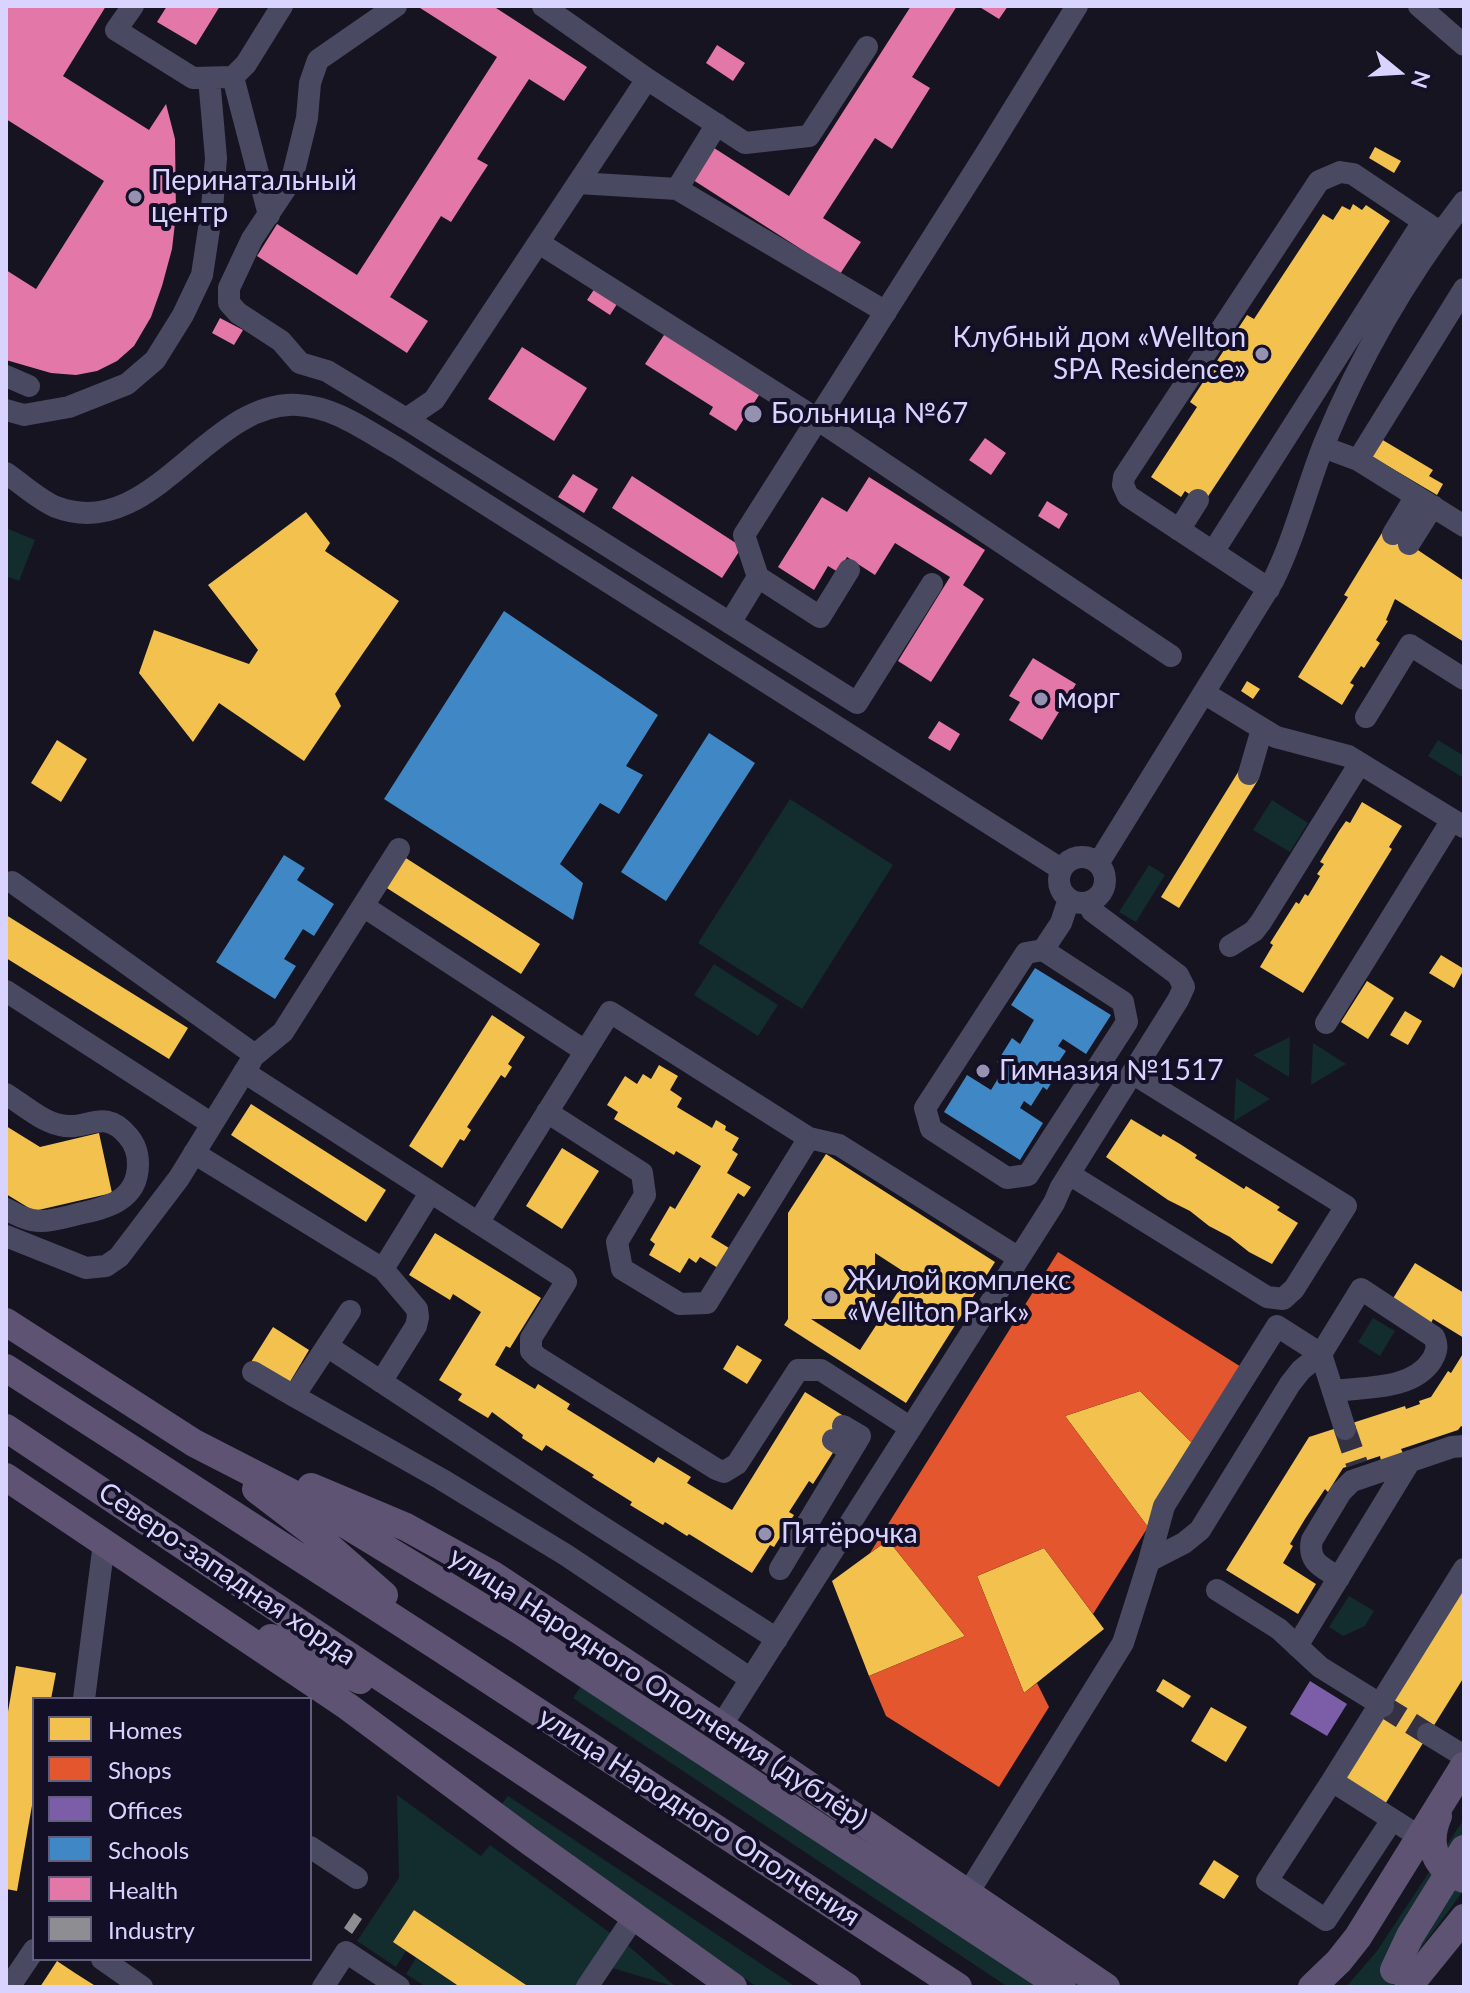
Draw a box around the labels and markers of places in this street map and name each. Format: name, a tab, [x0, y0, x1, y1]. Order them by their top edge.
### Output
place label: Перинатальный центр	[151, 164, 357, 230]
marker: Перинатальный центр	[126, 188, 144, 206]
place label: Клубный дом «Wellton SPA Residence»	[952, 321, 1246, 387]
marker: Клубный дом «Wellton SPA Residence»	[1253, 345, 1271, 363]
place label: Больница №67	[771, 397, 968, 431]
marker: Больница №67	[742, 403, 764, 425]
place label: морг	[1057, 682, 1120, 716]
marker: морг	[1032, 690, 1050, 708]
place label: Гимназия №1517	[999, 1054, 1223, 1088]
marker: Гимназия №1517	[974, 1062, 992, 1080]
place label: Жилой комплекс «Wellton Park»	[847, 1264, 1071, 1330]
marker: Жилой комплекс «Wellton Park»	[822, 1288, 840, 1306]
place label: Пятёрочка	[781, 1517, 918, 1551]
marker: Пятёрочка	[756, 1525, 774, 1543]

